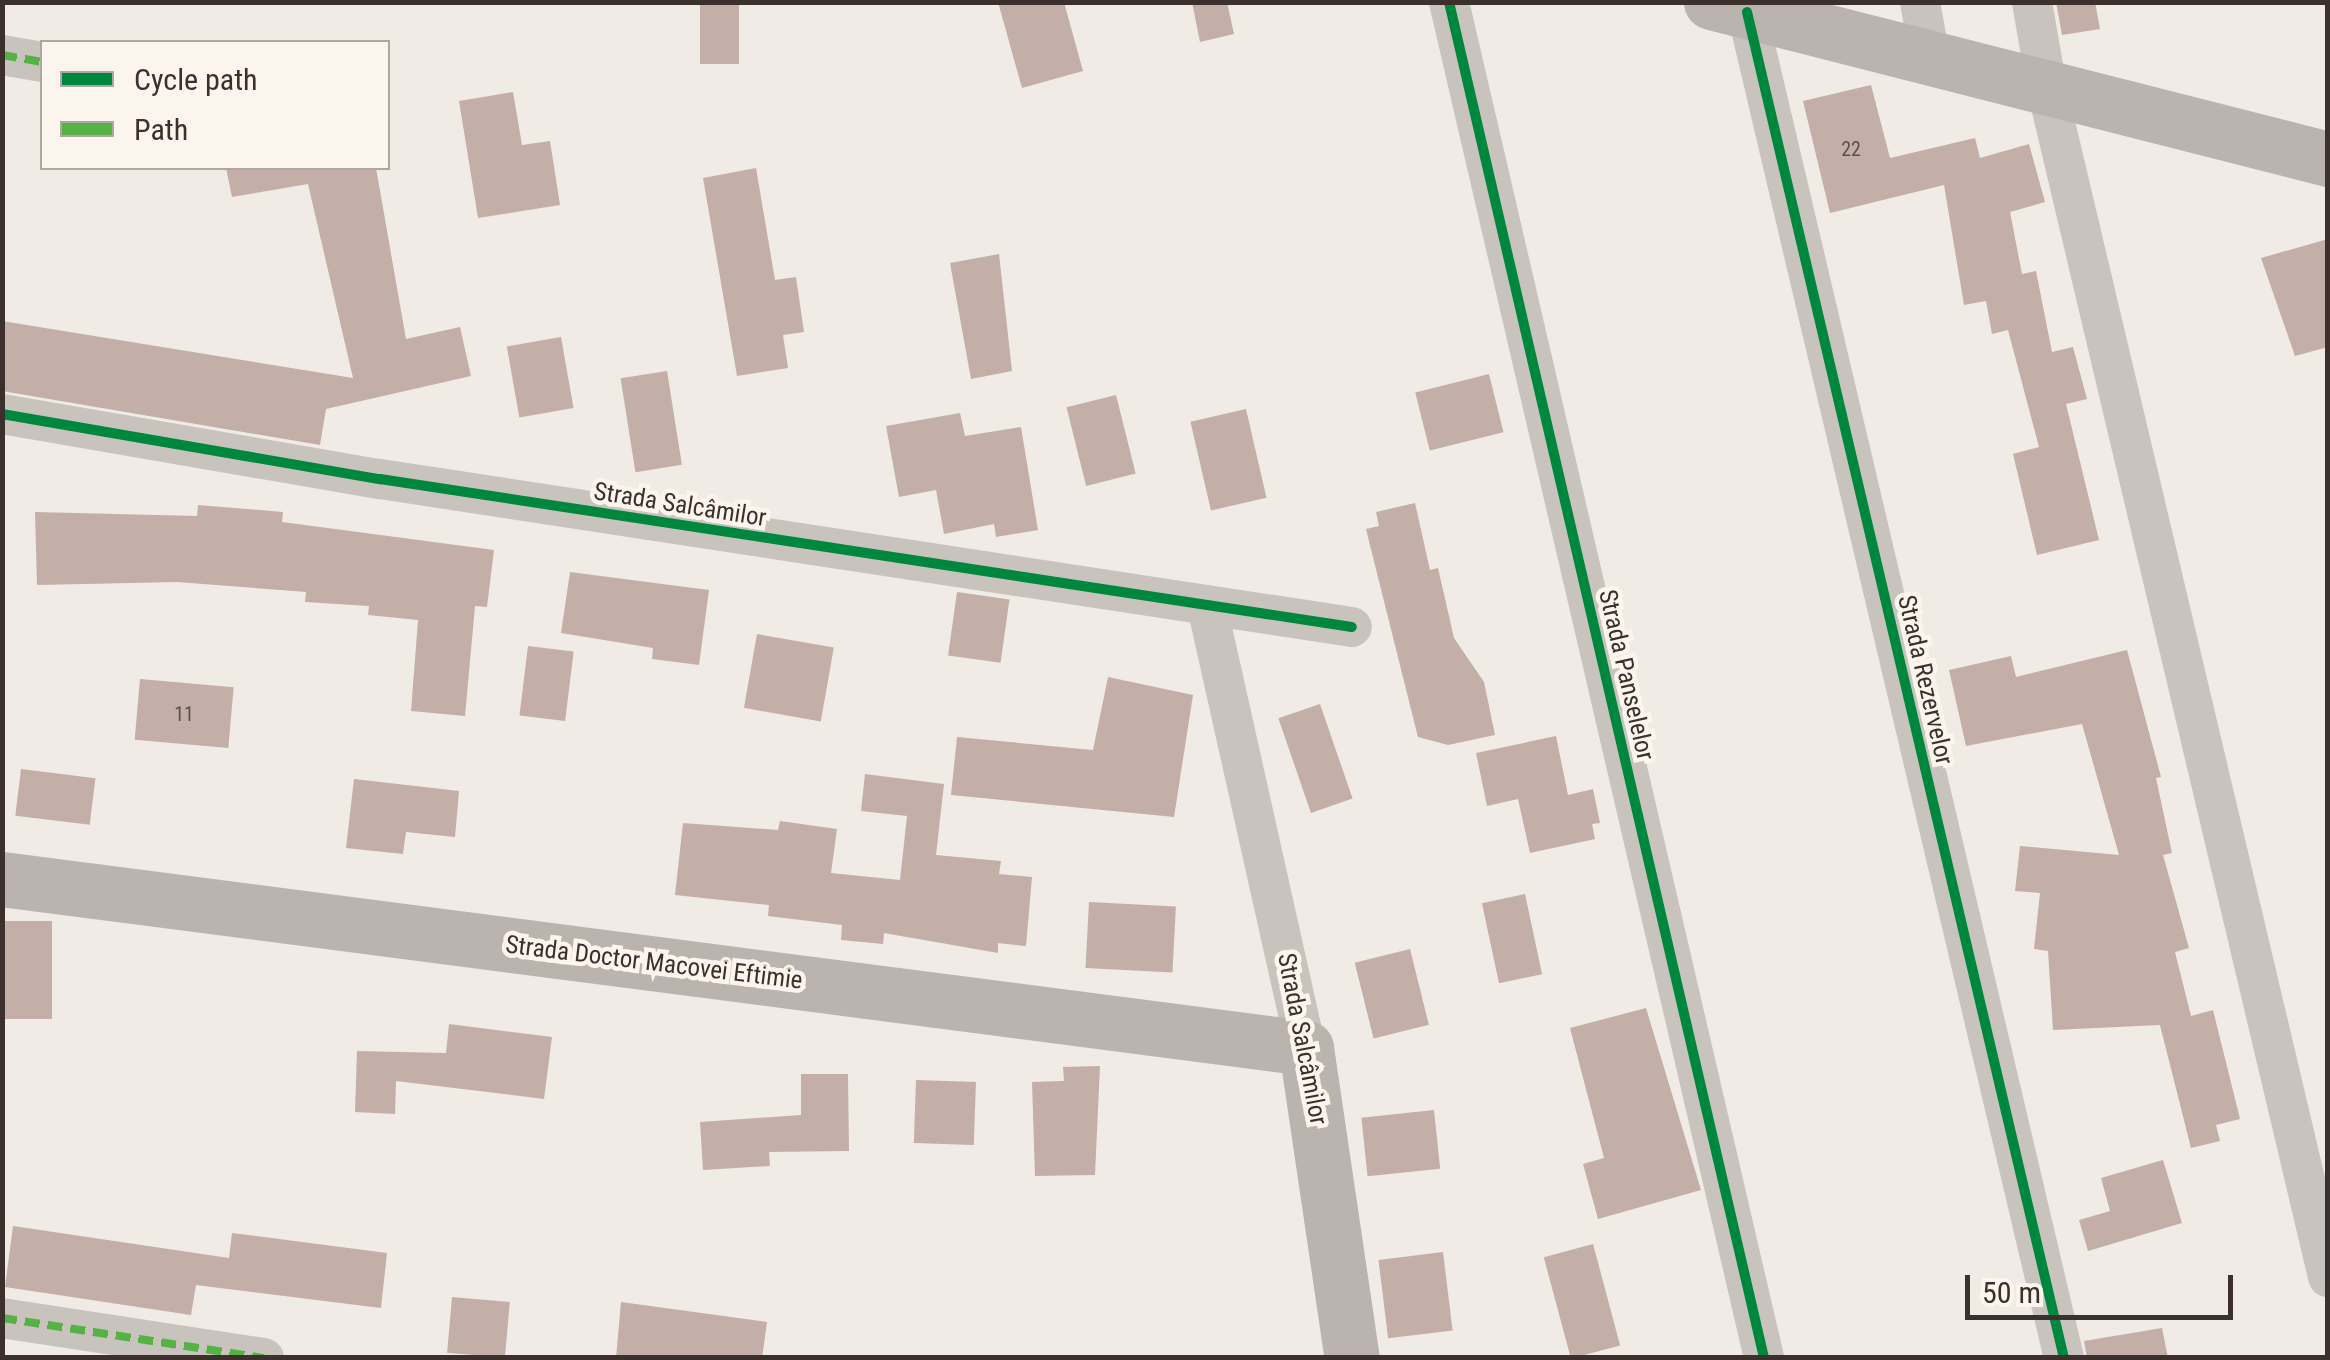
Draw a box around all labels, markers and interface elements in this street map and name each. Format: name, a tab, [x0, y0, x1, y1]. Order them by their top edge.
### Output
legend	[40, 40, 390, 170]
text: Cycle path	[134, 62, 258, 97]
text: Path	[134, 112, 188, 147]
house number: 22	[1841, 137, 1861, 161]
street label: Strada Salcâmilor	[592, 477, 768, 533]
street label: Strada Panselelor	[1592, 587, 1660, 763]
street label: Strada Rezervelor	[1891, 592, 1959, 768]
house number: 11	[174, 702, 194, 726]
street label: Strada Doctor Macovei Eftimie	[504, 930, 804, 996]
street label: Strada Salcâmilor	[1271, 951, 1333, 1127]
scale bar	[1970, 1255, 2238, 1317]
text: 50 m	[1982, 1275, 2041, 1310]

